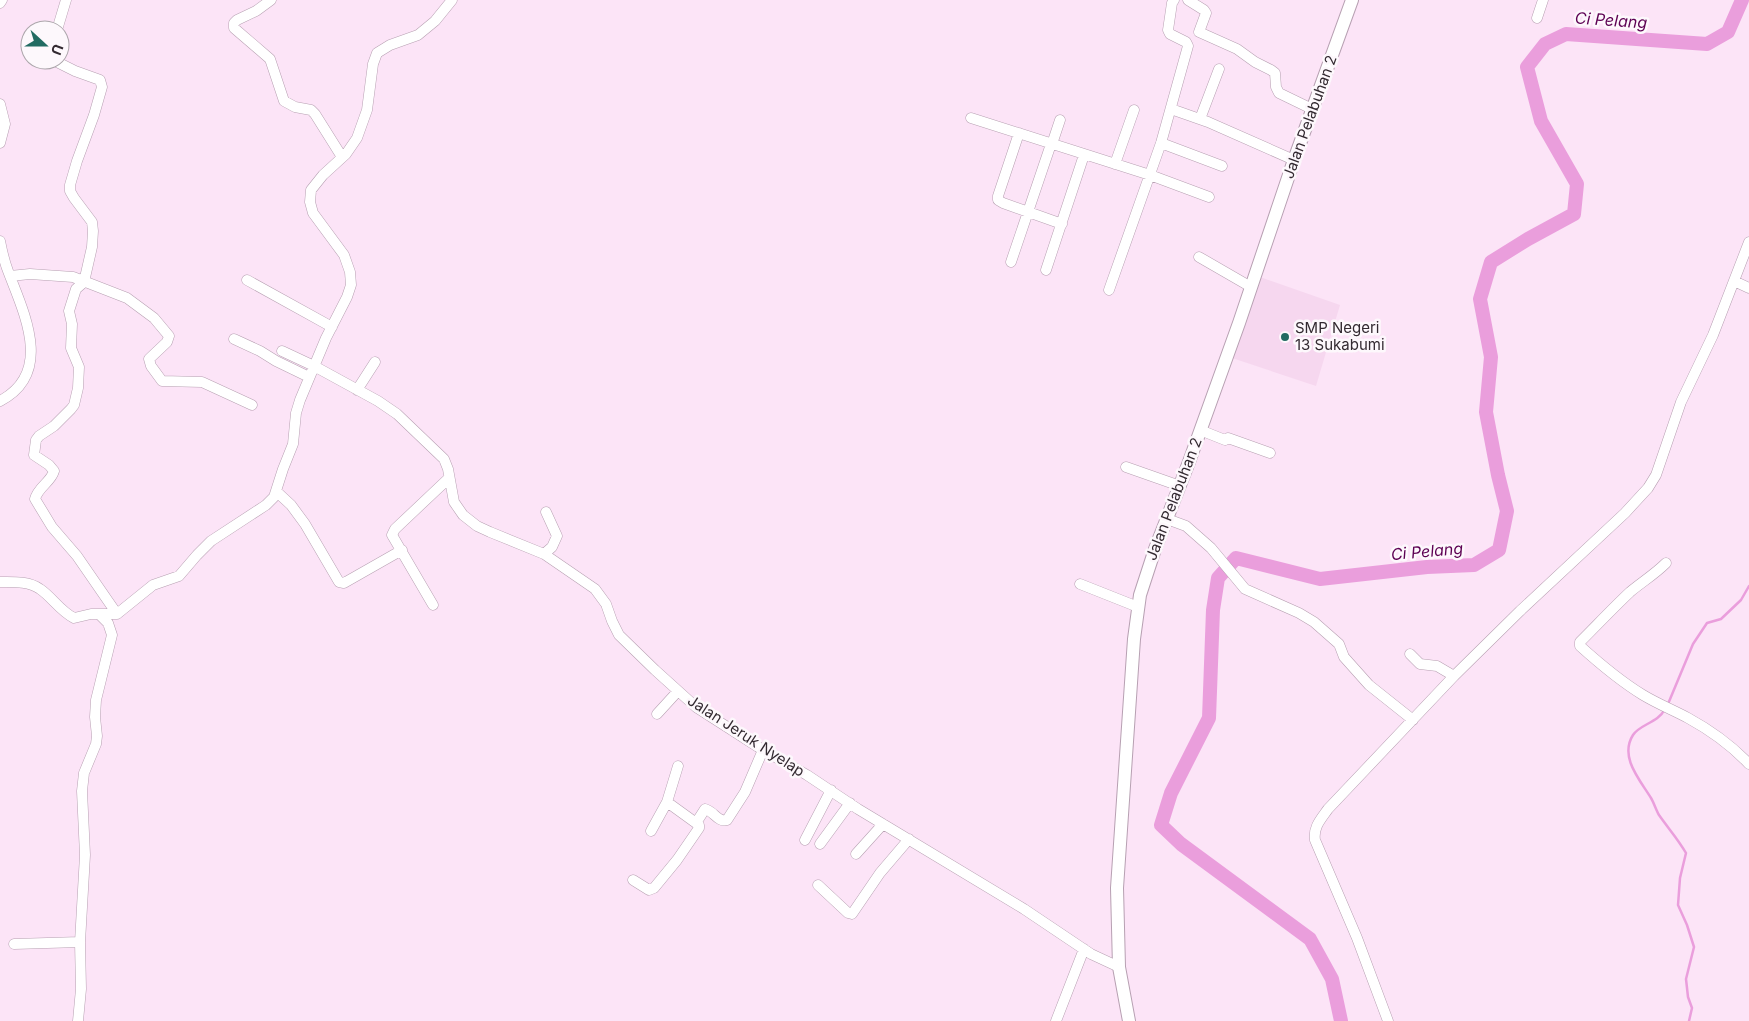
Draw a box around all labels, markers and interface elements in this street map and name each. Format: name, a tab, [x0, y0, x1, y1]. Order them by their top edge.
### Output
water label: Ci Pelang	[1574, 8, 1648, 33]
north arrow	[20, 20, 70, 70]
text: U	[48, 42, 67, 58]
street label: Jalan Pelabuhan 2	[1278, 52, 1341, 181]
place label: SMP Negeri 13 Sukabumi	[1295, 318, 1385, 354]
marker: SMP Negeri 13 Sukabumi	[1279, 331, 1291, 343]
street label: Jalan Pelabuhan 2	[1141, 435, 1206, 563]
water label: Ci Pelang	[1390, 538, 1464, 564]
street label: Jalan Jeruk Nyelap	[684, 691, 808, 781]

